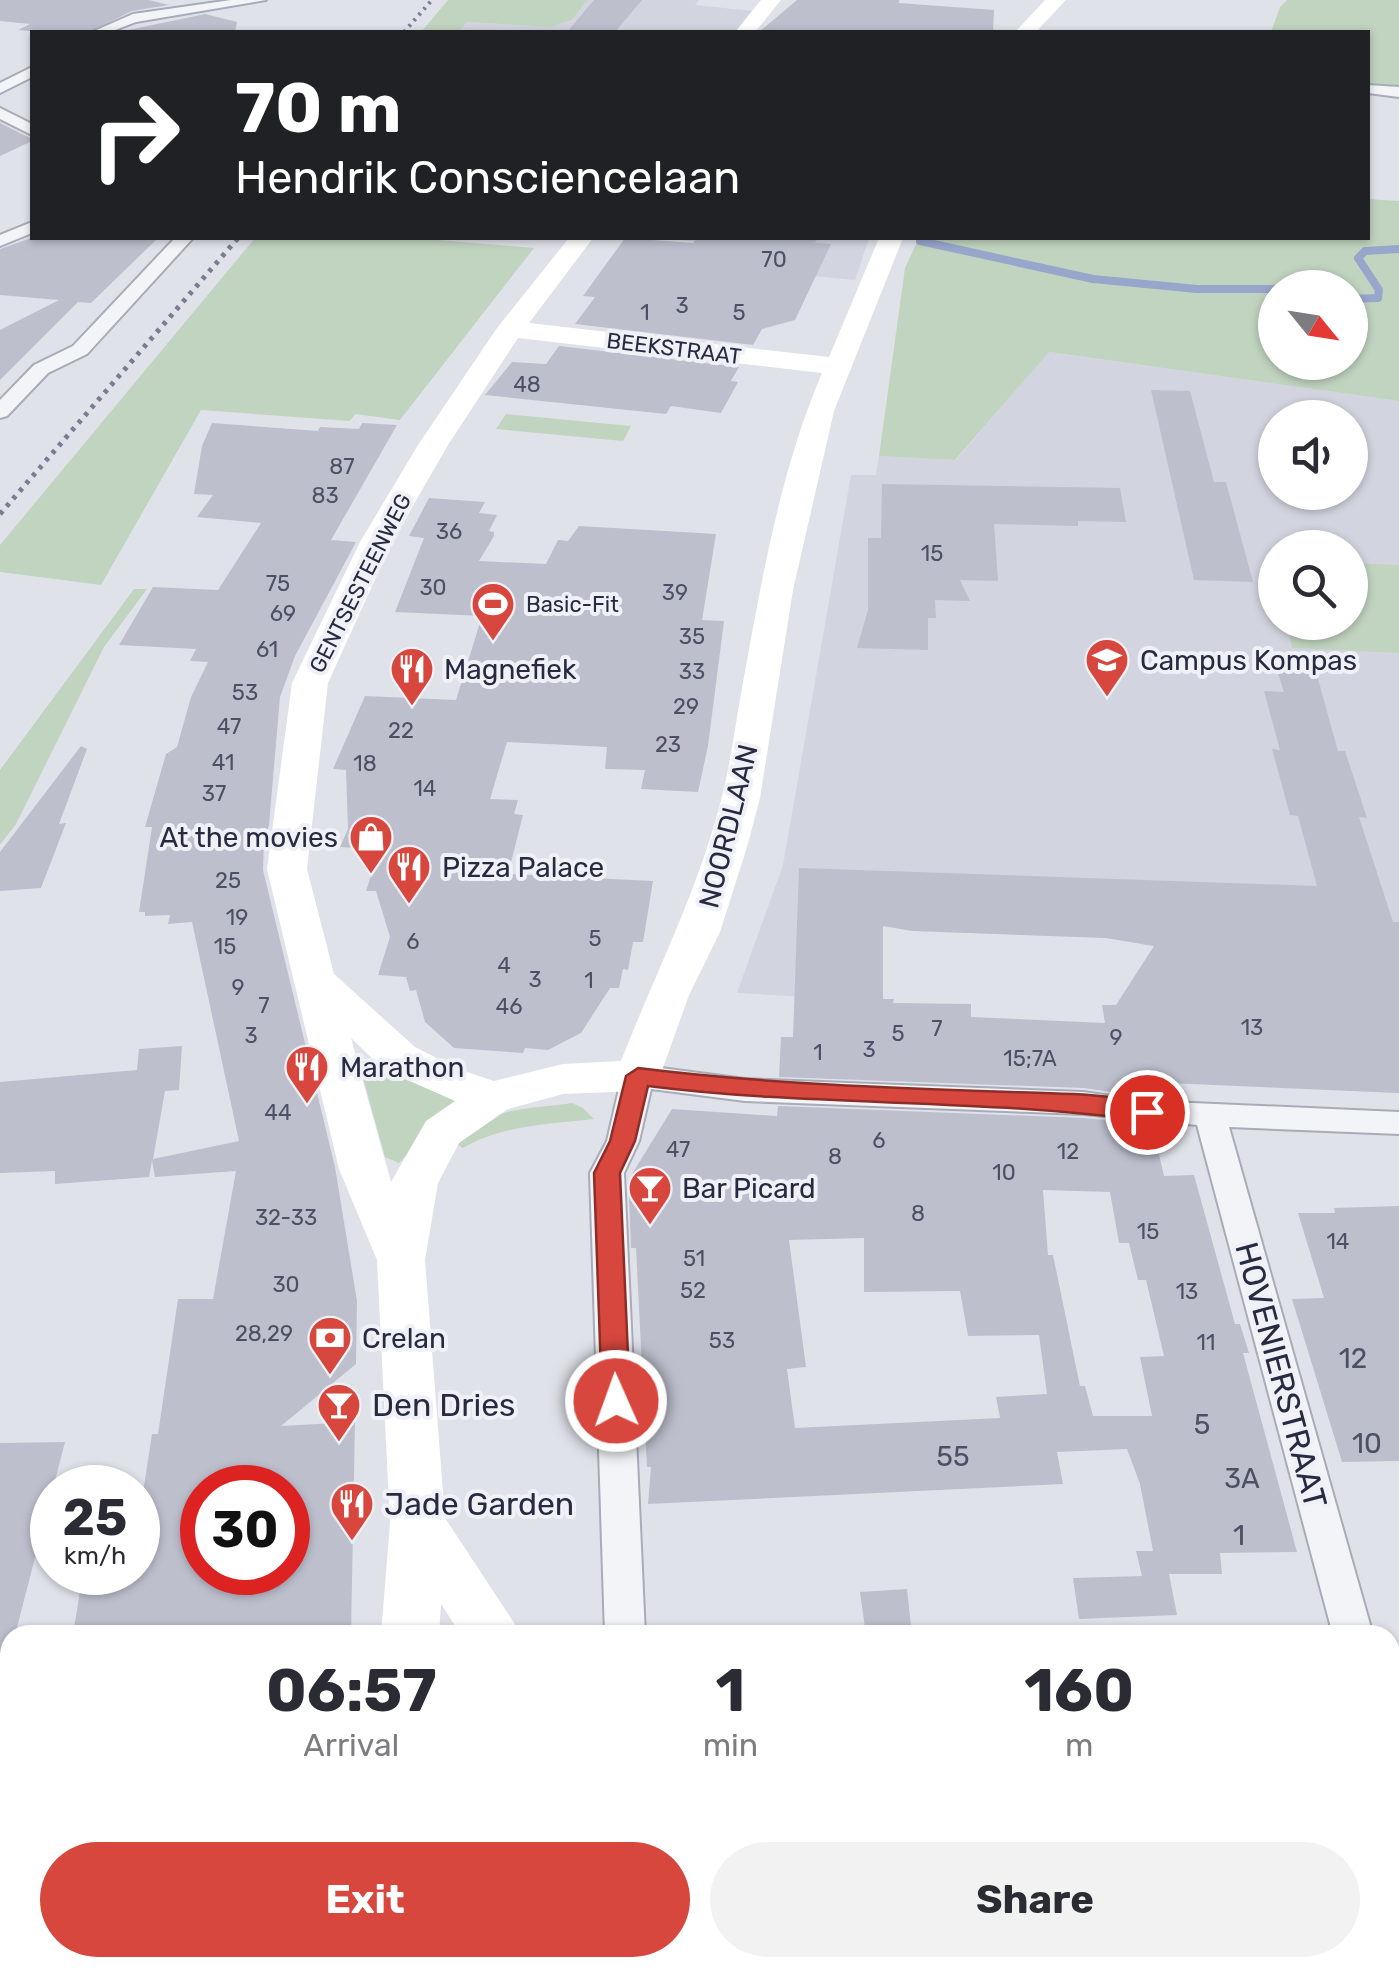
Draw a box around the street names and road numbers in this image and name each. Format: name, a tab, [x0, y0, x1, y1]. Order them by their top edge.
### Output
street label: BEEKSTRAAT	[605, 327, 743, 370]
street label: GENTSESTEENWEG	[304, 489, 417, 677]
street label: NOORDLAAN	[692, 741, 765, 911]
street label: HOVENIERSTRAAT	[1227, 1238, 1335, 1512]

